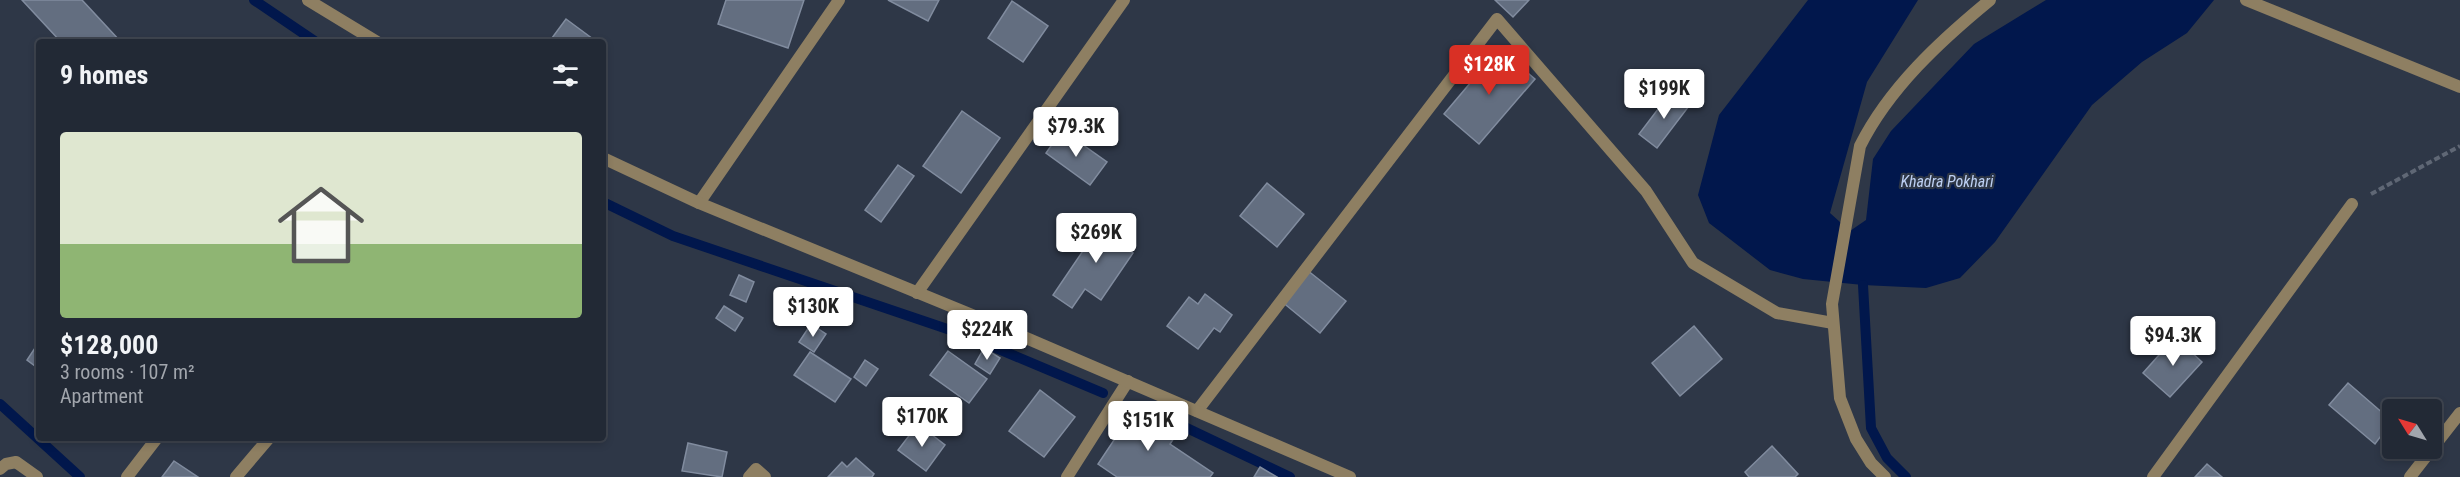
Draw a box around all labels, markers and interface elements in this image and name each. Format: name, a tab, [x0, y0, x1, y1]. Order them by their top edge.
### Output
pin: $128K	[1447, 45, 1531, 96]
text: $128K	[1463, 52, 1515, 76]
icon: filters	[549, 59, 582, 92]
text: 9 homes	[60, 60, 148, 90]
pin: $199K	[1622, 69, 1706, 120]
text: $199K	[1638, 76, 1690, 100]
pin: $79.3K	[1027, 107, 1125, 158]
text: $79.3K	[1047, 114, 1105, 138]
icon: home	[267, 171, 375, 279]
water label: Khadra Pokhari	[1900, 172, 1994, 191]
pin: $269K	[1054, 213, 1138, 264]
text: $269K	[1070, 220, 1122, 244]
pin: $130K	[771, 287, 855, 338]
text: $130K	[787, 294, 839, 318]
pin: $224K	[945, 310, 1029, 361]
pin: $94.3K	[2124, 316, 2222, 367]
text: $224K	[961, 317, 1013, 341]
text: $94.3K	[2144, 323, 2202, 347]
text: $128,000	[60, 330, 158, 360]
text: 3 rooms · 107 m²	[60, 360, 195, 384]
text: Apartment	[60, 384, 144, 408]
pin: $170K	[880, 397, 964, 448]
north arrow	[2382, 399, 2442, 459]
map controls	[2382, 399, 2442, 459]
pin: $151K	[1106, 401, 1190, 452]
text: $170K	[896, 404, 948, 428]
text: $151K	[1122, 408, 1174, 432]

